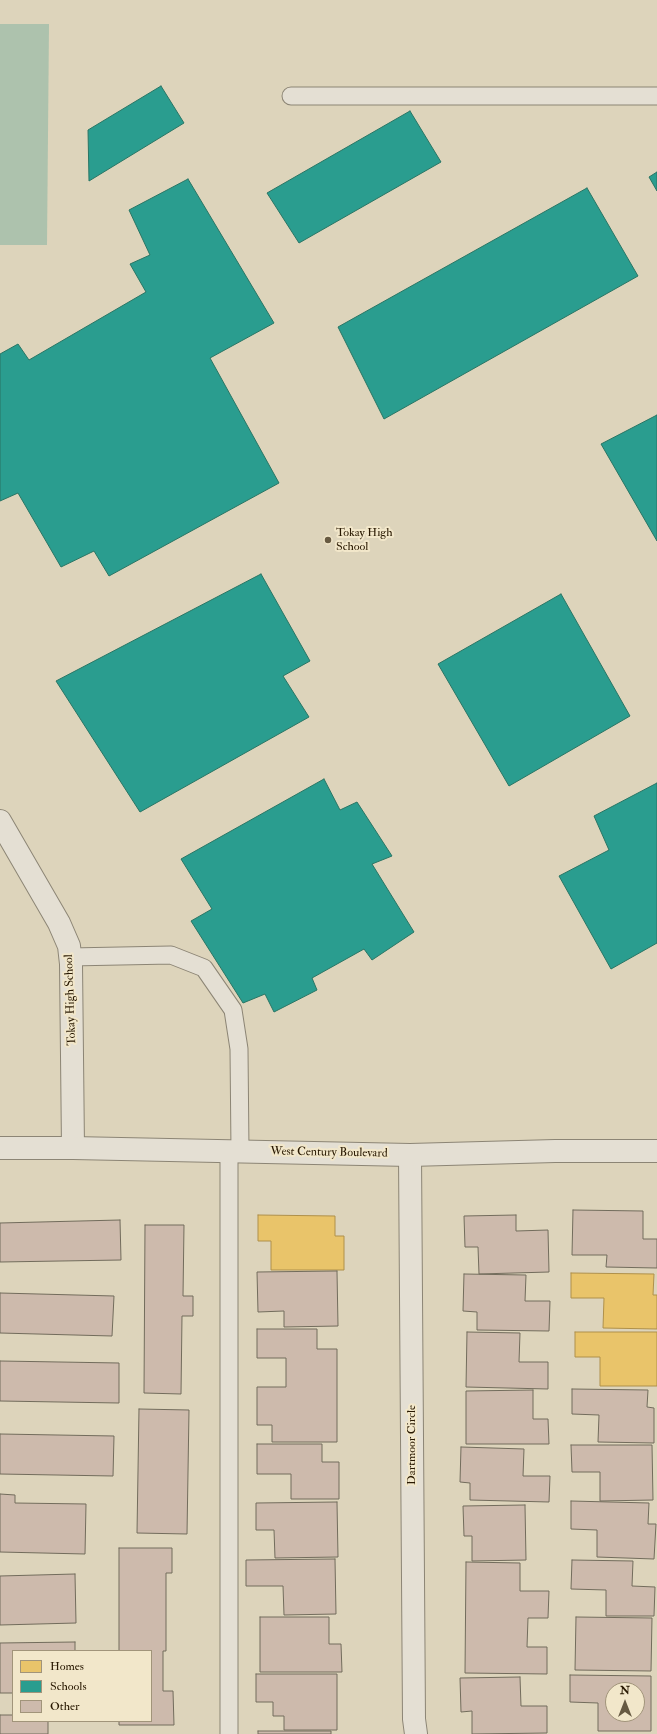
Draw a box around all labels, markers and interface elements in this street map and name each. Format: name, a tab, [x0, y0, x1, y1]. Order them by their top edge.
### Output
place label: Tokay High School	[336, 526, 393, 554]
marker: Tokay High School	[323, 535, 333, 545]
street label: Tokay High School	[62, 954, 80, 1046]
street label: West Century Boulevard	[270, 1145, 388, 1161]
street label: Dartmoor Circle	[405, 1405, 419, 1485]
legend	[12, 1650, 152, 1722]
text: Homes	[50, 1659, 84, 1674]
text: Schools	[50, 1679, 87, 1694]
north arrow	[605, 1682, 645, 1722]
text: N	[620, 1684, 630, 1697]
text: Other	[50, 1699, 79, 1714]

